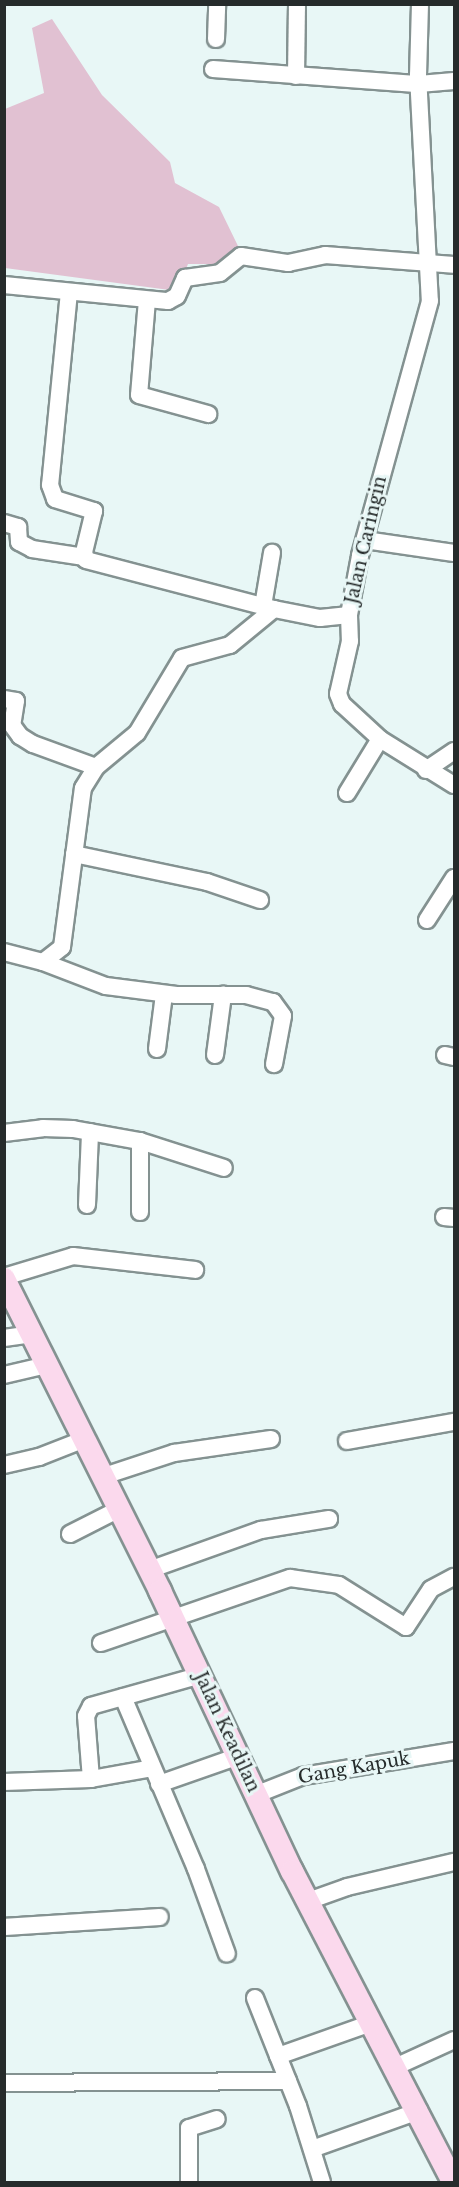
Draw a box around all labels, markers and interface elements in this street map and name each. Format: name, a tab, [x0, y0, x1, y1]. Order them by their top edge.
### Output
street label: Jalan Caringin	[341, 474, 391, 606]
street label: Jalan Keadilan	[190, 1668, 264, 1796]
street label: Gang Kapuk	[296, 1748, 412, 1788]

